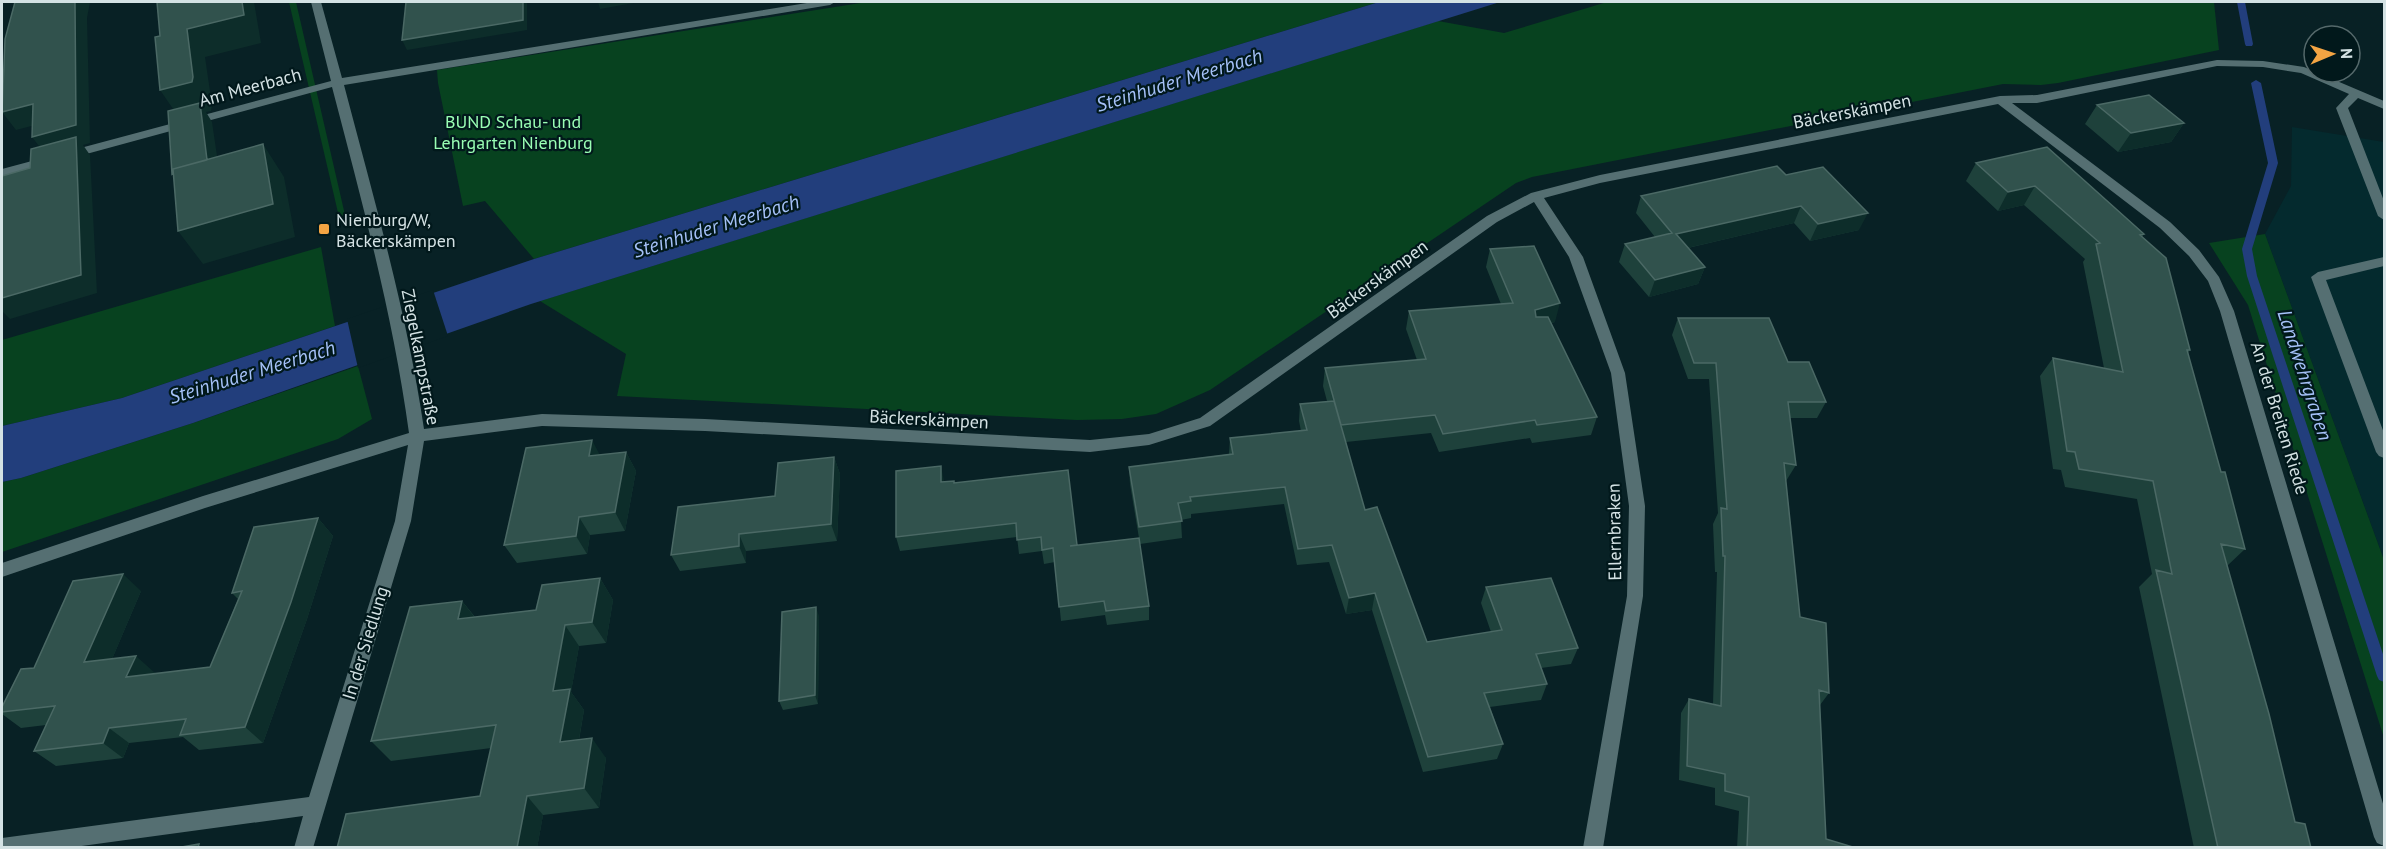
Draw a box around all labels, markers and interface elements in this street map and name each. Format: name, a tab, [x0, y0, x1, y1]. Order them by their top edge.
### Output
north arrow	[2302, 24, 2362, 84]
water label: Steinhuder Meerbach	[1093, 42, 1265, 118]
text: N	[2337, 48, 2357, 59]
street label: Am Meerbach	[196, 62, 304, 112]
street label: Bäckerskämpen	[1791, 88, 1913, 134]
park label: BUND Schau- und Lehrgarten Nienburg	[433, 110, 593, 154]
water label: Steinhuder Meerbach	[630, 188, 802, 264]
place label: Nienburg/W, Bäckerskämpen	[336, 208, 456, 252]
marker: Nienburg/W, Bäckerskämpen	[317, 222, 331, 236]
street label: Bäckerskämpen	[1322, 235, 1432, 323]
street label: Ziegelkampstraße	[397, 287, 445, 427]
water label: Landwehrgraben	[2272, 306, 2338, 444]
water label: Steinhuder Meerbach	[166, 334, 338, 410]
street label: An der Breiten Riede	[2246, 339, 2314, 497]
street label: Bäckerskämpen	[869, 404, 989, 434]
street label: Ellernbraken	[1602, 483, 1626, 581]
street label: In der Siedlung	[337, 584, 393, 702]

